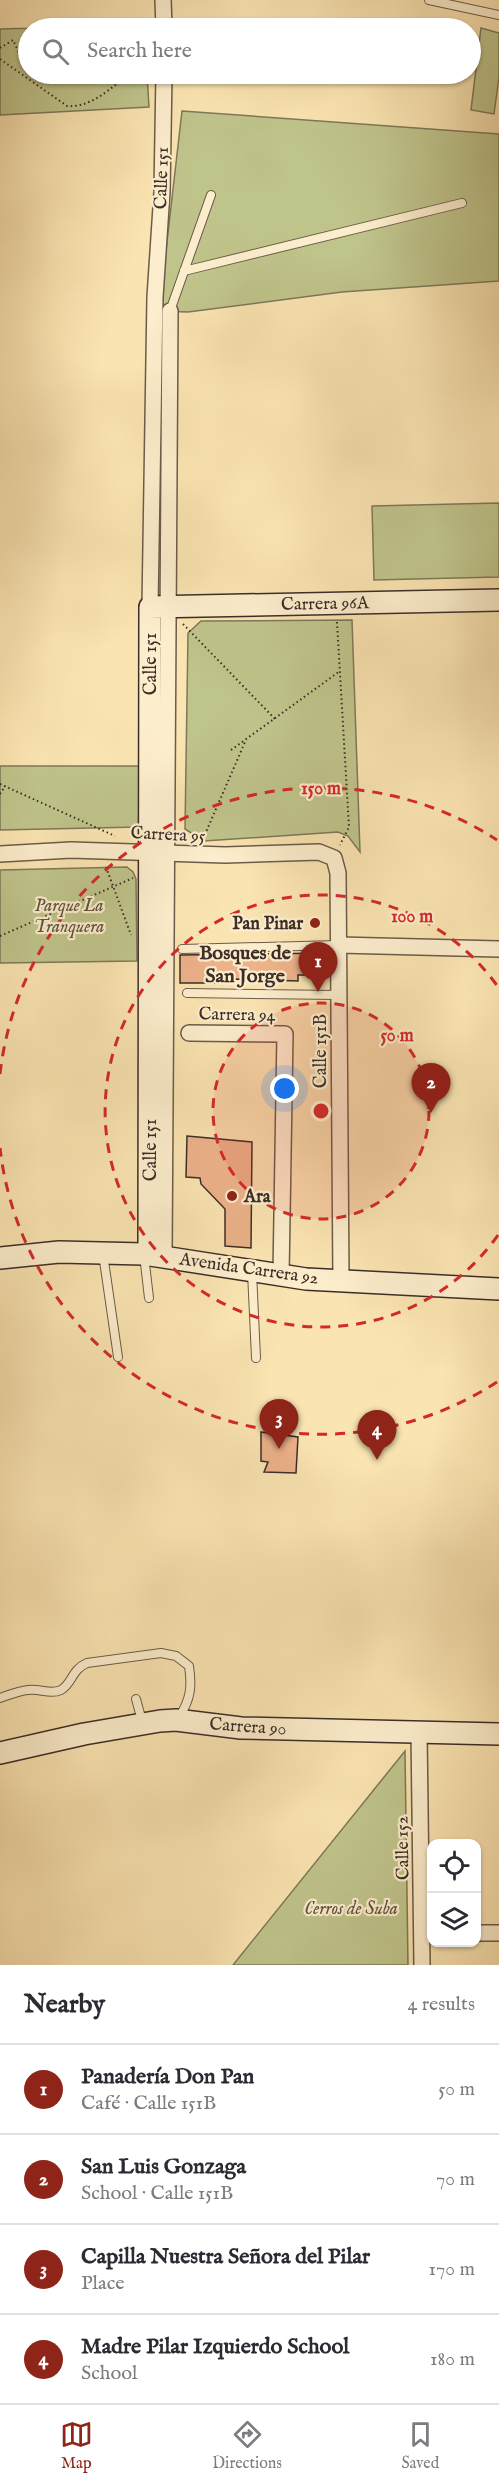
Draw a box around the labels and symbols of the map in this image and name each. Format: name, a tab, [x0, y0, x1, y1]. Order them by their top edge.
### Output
street label: Calle 151	[150, 146, 175, 210]
street label: Carrera 96A	[281, 592, 370, 617]
street label: Calle 151	[140, 633, 163, 695]
text: 150 m	[301, 778, 341, 801]
street label: Carrera 95	[130, 822, 206, 849]
park label: Parque La Tranquera	[34, 895, 104, 939]
text: 100 m	[391, 906, 433, 929]
place label: Pan Pinar	[232, 913, 303, 936]
marker: Pan Pinar	[308, 916, 322, 930]
district label: Bosques de San Jorge	[199, 941, 292, 989]
pin: 1	[298, 942, 338, 992]
street label: Carrera 94	[198, 1003, 276, 1028]
street label: Calle 151B	[310, 1014, 333, 1088]
text: 50 m	[380, 1025, 414, 1048]
pin: 2	[412, 1064, 450, 1113]
your location	[270, 1074, 299, 1103]
centre of rings	[311, 1101, 331, 1121]
street label: Calle 151	[140, 1119, 163, 1181]
place label: Ara	[243, 1186, 272, 1209]
marker: Ara	[225, 1189, 239, 1203]
street label: Avenida Carrera 92	[177, 1248, 320, 1291]
pin: 3	[260, 1400, 298, 1449]
pin: 4	[358, 1410, 397, 1460]
street label: Carrera 90	[209, 1713, 287, 1742]
street label: Calle 152	[391, 1816, 416, 1880]
park label: Cerros de Suba	[304, 1898, 398, 1921]

